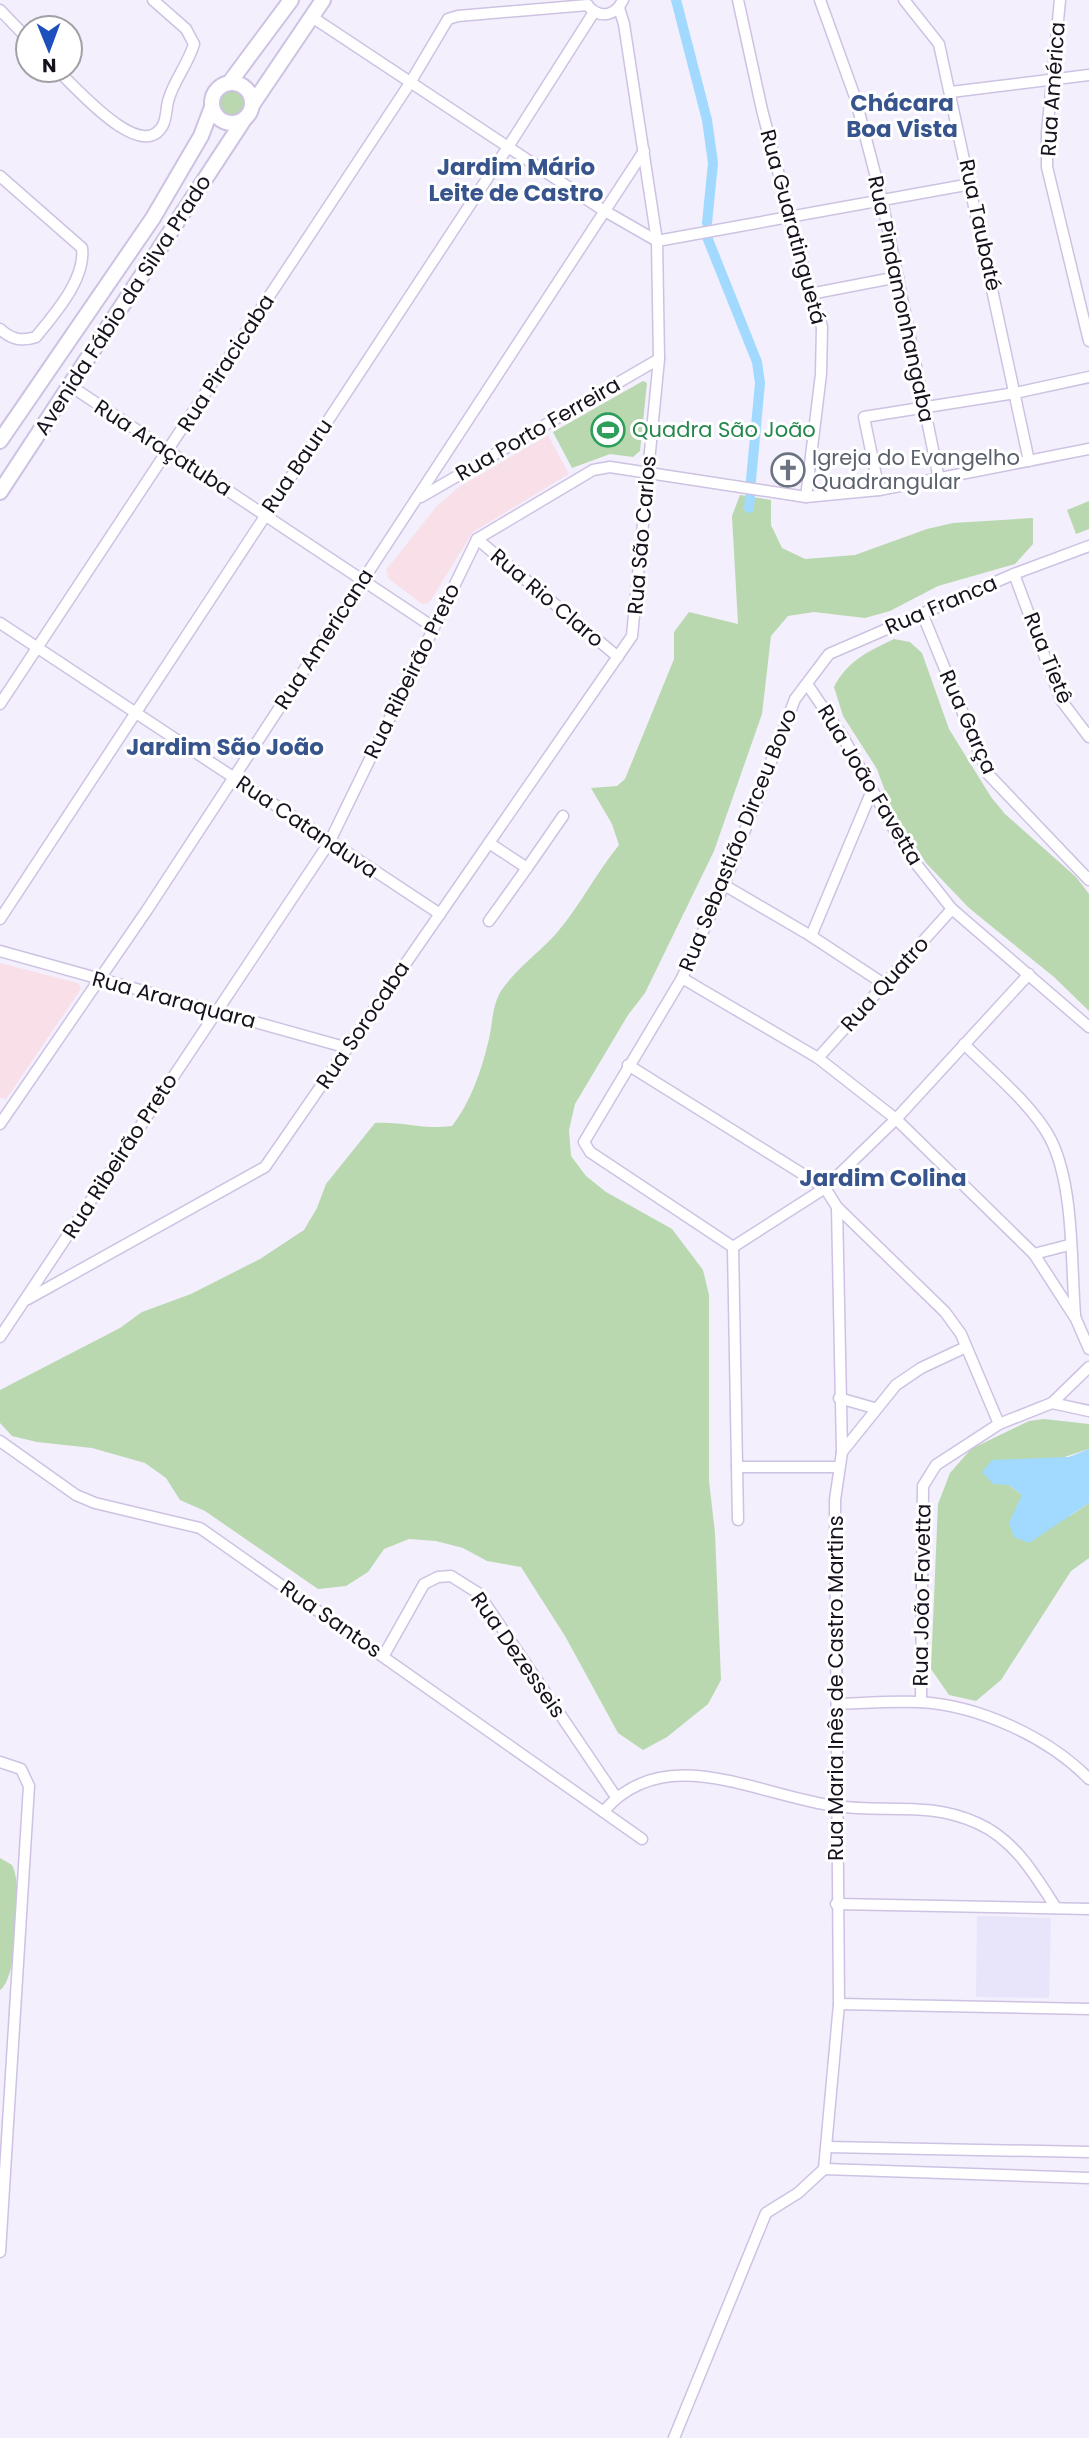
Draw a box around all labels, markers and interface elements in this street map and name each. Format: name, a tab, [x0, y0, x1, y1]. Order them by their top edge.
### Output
north arrow	[14, 14, 84, 84]
street label: Rua América	[1033, 21, 1072, 157]
text: N	[42, 52, 57, 79]
district label: Chácara Boa Vista	[846, 87, 958, 145]
street label: Rua Guaratinguetá	[753, 126, 833, 328]
district label: Jardim Mário Leite de Castro	[429, 151, 603, 209]
street label: Rua Taubaté	[952, 156, 1009, 293]
street label: Avenida Fábio da Silva Prado	[27, 169, 218, 440]
street label: Rua Pindamonhangaba	[861, 173, 942, 425]
street label: Rua Piracicaba	[170, 288, 281, 437]
street label: Rua Porto Ferreira	[450, 370, 625, 488]
street label: Rua Araçatuba	[89, 392, 238, 503]
sports icon: Quadra São João	[589, 411, 627, 449]
street label: Rua Bauru	[254, 413, 339, 519]
place label: Quadra São João	[632, 415, 816, 444]
place label: Igreja do Evangelho Quadrangular	[812, 443, 1020, 496]
church icon: Igreja do Evangelho Quadrangular	[769, 451, 807, 489]
street label: Rua São Carlos	[620, 454, 663, 616]
street label: Rua Rio Claro	[484, 542, 610, 654]
street label: Rua Americana	[267, 563, 380, 715]
street label: Rua Franca	[880, 568, 1001, 641]
street label: Rua Ribeirão Preto	[357, 578, 467, 763]
street label: Rua Tietê	[1017, 608, 1080, 708]
street label: Rua Garça	[933, 665, 1004, 779]
street label: Rua João Favetta	[811, 699, 930, 871]
street label: Rua Sebastião Dirceu Bovo	[671, 704, 804, 975]
district label: Jardim São João	[126, 731, 324, 763]
street label: Rua Catanduva	[231, 768, 384, 885]
street label: Rua Quatro	[834, 930, 935, 1038]
street label: Rua Sorocaba	[309, 955, 416, 1094]
street label: Rua Araraquara	[89, 964, 259, 1035]
street label: Rua Ribeirão Preto	[55, 1068, 184, 1244]
district label: Jardim Colina	[799, 1162, 967, 1194]
street label: Rua João Favetta	[905, 1503, 938, 1687]
street label: Rua Maria Inês de Castro Martins	[821, 1515, 850, 1861]
street label: Rua Santos	[275, 1573, 388, 1664]
street label: Rua Dezesseis	[464, 1586, 573, 1723]

